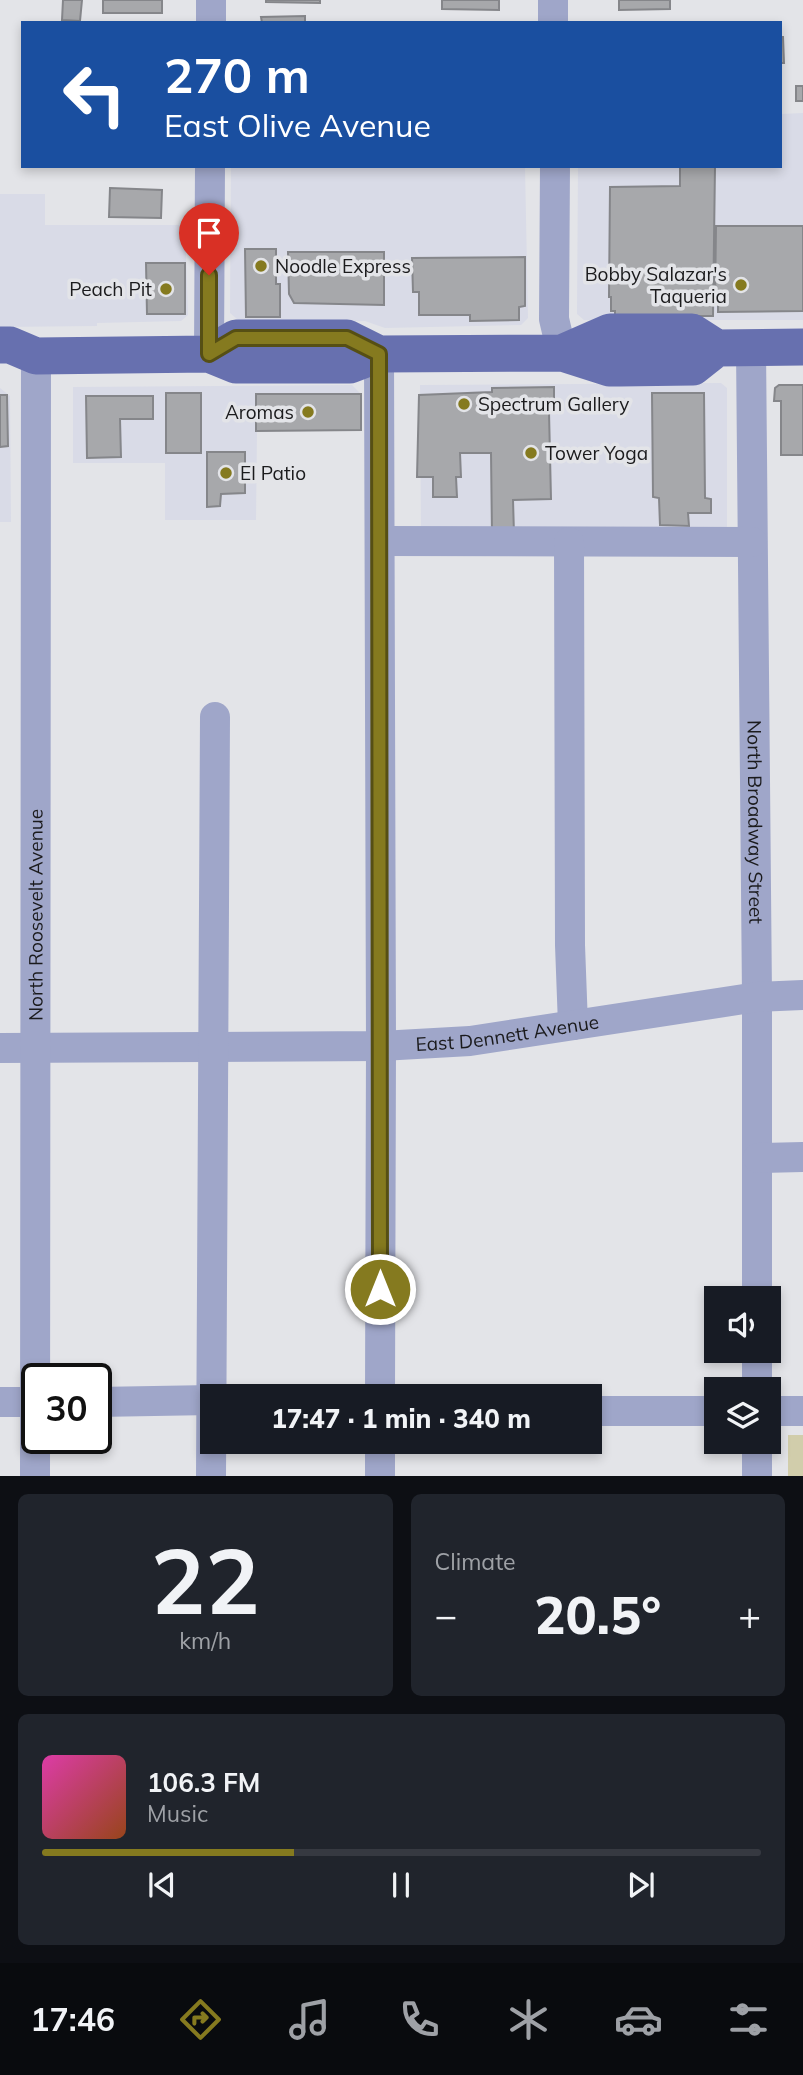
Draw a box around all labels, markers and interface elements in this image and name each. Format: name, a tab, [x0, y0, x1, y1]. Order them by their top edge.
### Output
text: 270 m	[164, 44, 310, 105]
icon: left	[49, 49, 140, 140]
text: East Olive Avenue	[164, 105, 431, 145]
pin	[179, 203, 239, 275]
icon: arrive	[190, 214, 228, 252]
place label: Noodle Express	[275, 254, 411, 278]
marker: Noodle Express	[253, 258, 269, 274]
place label: Bobby Salazar's Taqueria	[585, 262, 727, 308]
place label: Peach Pit	[69, 277, 152, 301]
marker: Bobby Salazar's Taqueria	[733, 277, 749, 293]
marker: Peach Pit	[158, 281, 174, 297]
place label: Spectrum Gallery	[478, 392, 629, 416]
marker: Spectrum Gallery	[456, 396, 472, 412]
place label: Aromas	[225, 400, 294, 424]
marker: Aromas	[300, 404, 316, 420]
place label: Tower Yoga	[545, 441, 648, 465]
marker: Tower Yoga	[523, 445, 539, 461]
place label: El Patio	[240, 461, 306, 485]
marker: El Patio	[218, 465, 234, 481]
street label: North Broadway Street	[742, 720, 768, 924]
street label: North Roosevelt Avenue	[23, 809, 48, 1021]
street label: East Dennett Avenue	[415, 1009, 601, 1056]
position arrow	[343, 1252, 417, 1326]
map controls	[704, 1286, 781, 1454]
button: sound	[704, 1286, 781, 1363]
speed limit sign: 30	[21, 1363, 112, 1454]
button: layers	[704, 1377, 781, 1454]
text: 17:47 · 1 min · 340 m	[271, 1402, 531, 1435]
text: 22	[151, 1523, 260, 1637]
text: Climate	[435, 1547, 516, 1576]
text: 20.5°	[534, 1582, 661, 1647]
text: −	[435, 1591, 457, 1639]
text: +	[738, 1591, 761, 1639]
text: km/h	[179, 1626, 231, 1655]
text: 106.3 FM	[147, 1766, 260, 1799]
text: Music	[147, 1799, 208, 1828]
icon: previous	[143, 1866, 181, 1904]
icon: pause	[382, 1866, 420, 1904]
icon: next	[622, 1866, 660, 1904]
icon: directions	[176, 1995, 225, 2044]
icon: music	[285, 1995, 334, 2044]
icon: phone	[395, 1995, 444, 2044]
icon: climate	[504, 1995, 553, 2044]
icon: car	[614, 1995, 663, 2044]
icon: filters	[724, 1995, 773, 2044]
text: 17:46	[30, 1999, 115, 2039]

